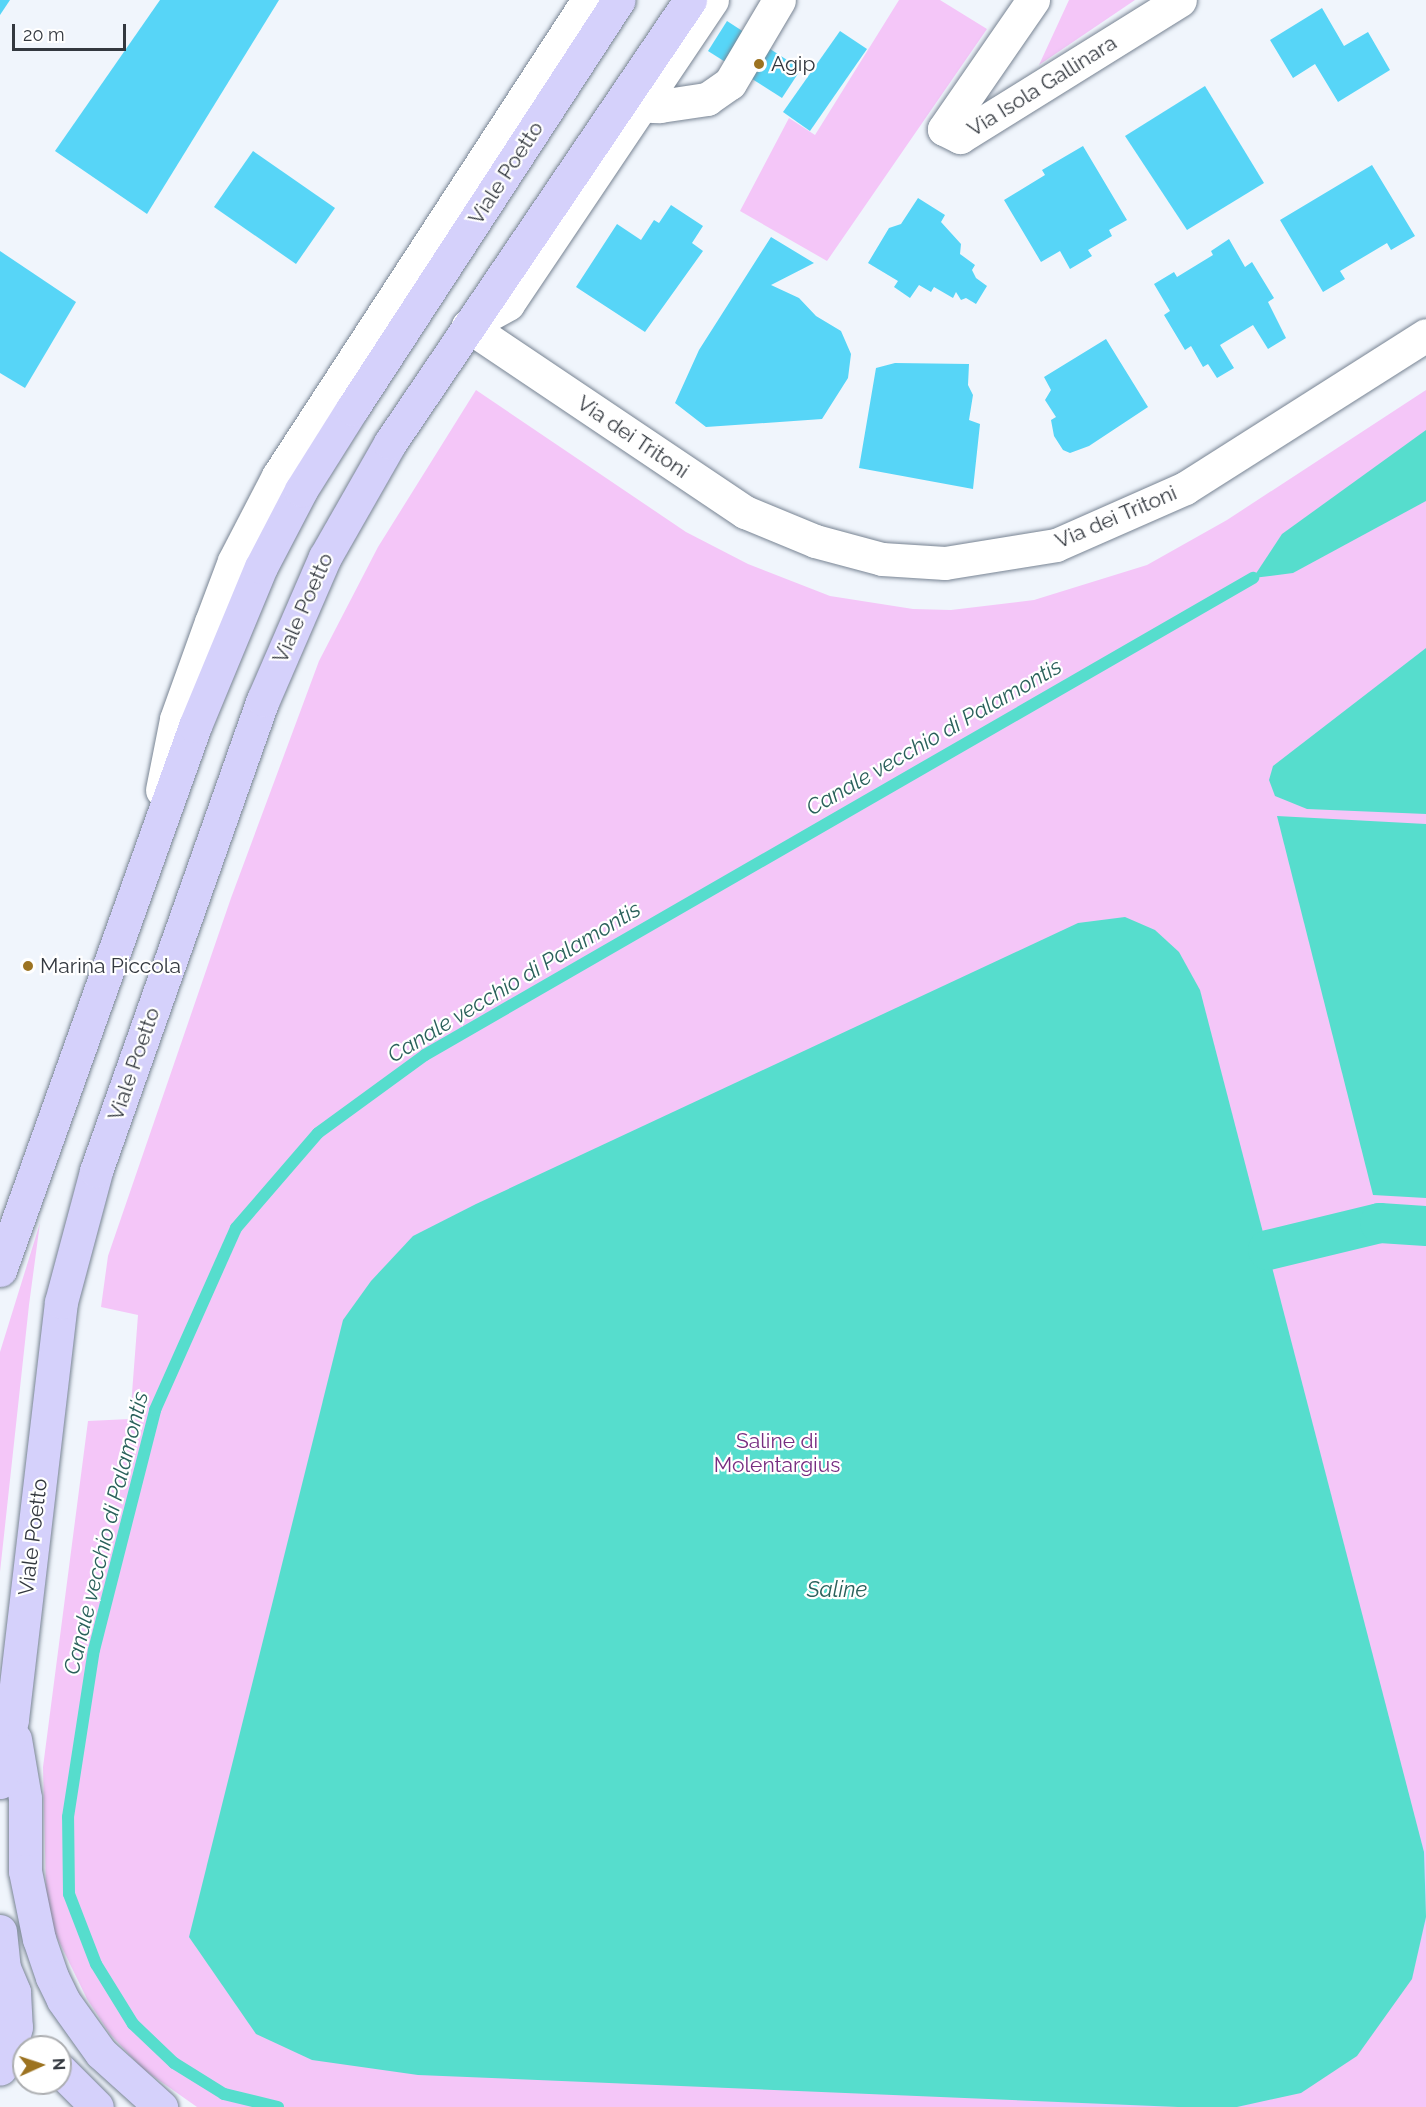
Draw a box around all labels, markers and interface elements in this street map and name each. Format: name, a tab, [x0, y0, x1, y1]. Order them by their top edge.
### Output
scale bar	[15, 12, 129, 50]
text: 20 m	[23, 24, 65, 45]
street label: Via Isola Gallinara	[963, 30, 1121, 142]
place label: Agip	[771, 51, 815, 77]
marker: Agip	[752, 57, 766, 71]
street label: Viale Poetto	[463, 117, 549, 229]
street label: Via dei Tritoni	[572, 390, 694, 484]
street label: Via dei Tritoni	[1051, 480, 1181, 554]
street label: Viale Poetto	[268, 549, 338, 667]
water label: Canale vecchio di Palamontis	[801, 653, 1067, 821]
water label: Canale vecchio di Palamontis	[382, 896, 646, 1068]
place label: Marina Piccola	[40, 953, 181, 979]
marker: Marina Piccola	[21, 959, 35, 973]
street label: Viale Poetto	[103, 1004, 165, 1124]
water label: Canale vecchio di Palamontis	[58, 1389, 154, 1677]
park label: Saline di Molentargius	[714, 1428, 840, 1478]
street label: Viale Poetto	[13, 1477, 53, 1597]
water label: Saline	[807, 1577, 867, 1603]
north arrow	[12, 2035, 72, 2095]
text: N	[49, 2058, 68, 2071]

